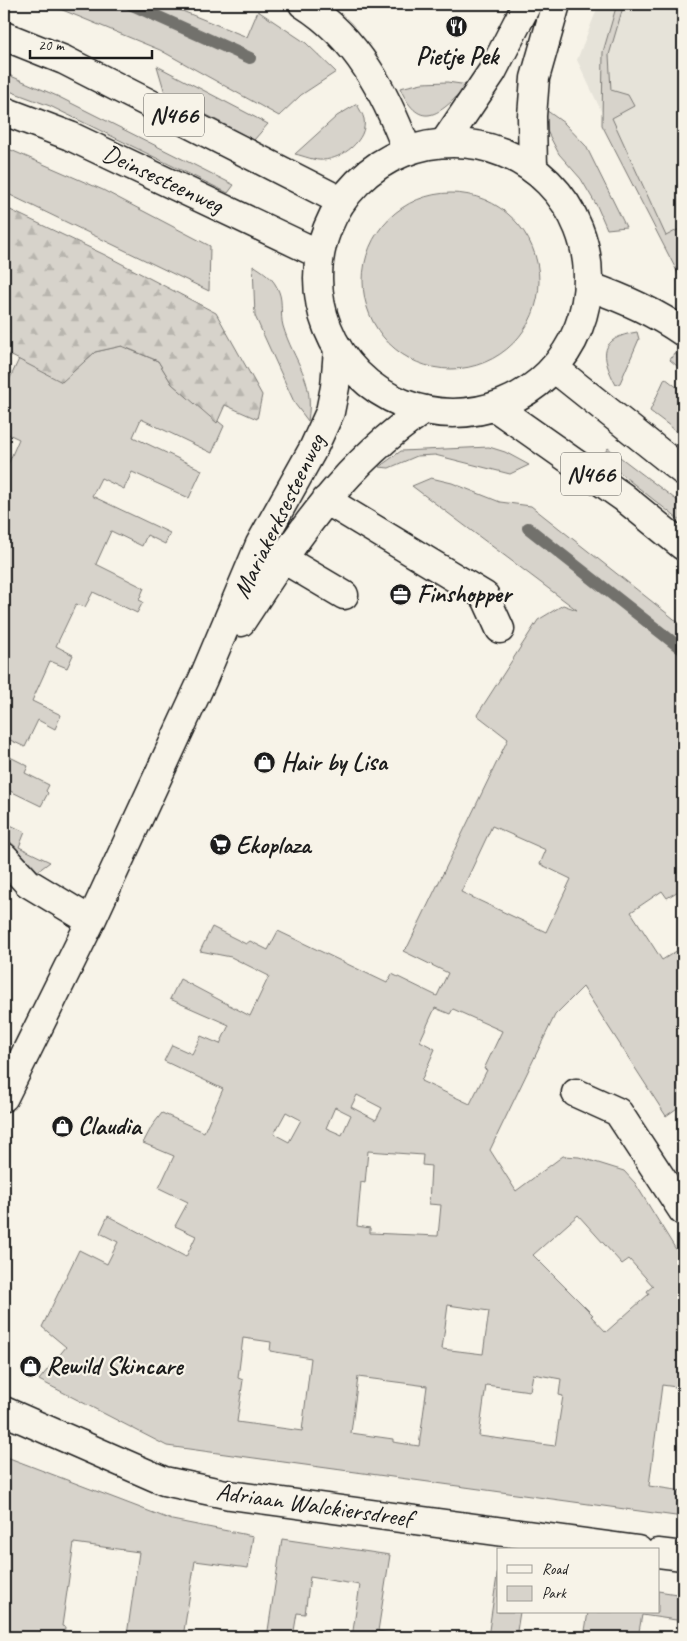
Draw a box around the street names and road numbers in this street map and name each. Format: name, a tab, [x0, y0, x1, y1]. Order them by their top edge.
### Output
road number: N466	[144, 94, 204, 136]
street label: Deinsesteenweg	[97, 137, 230, 221]
street label: Mariakerksesteenweg	[225, 427, 333, 604]
road number: N466	[561, 452, 621, 496]
street label: Adriaan Walckiersdreef	[214, 1475, 419, 1535]

